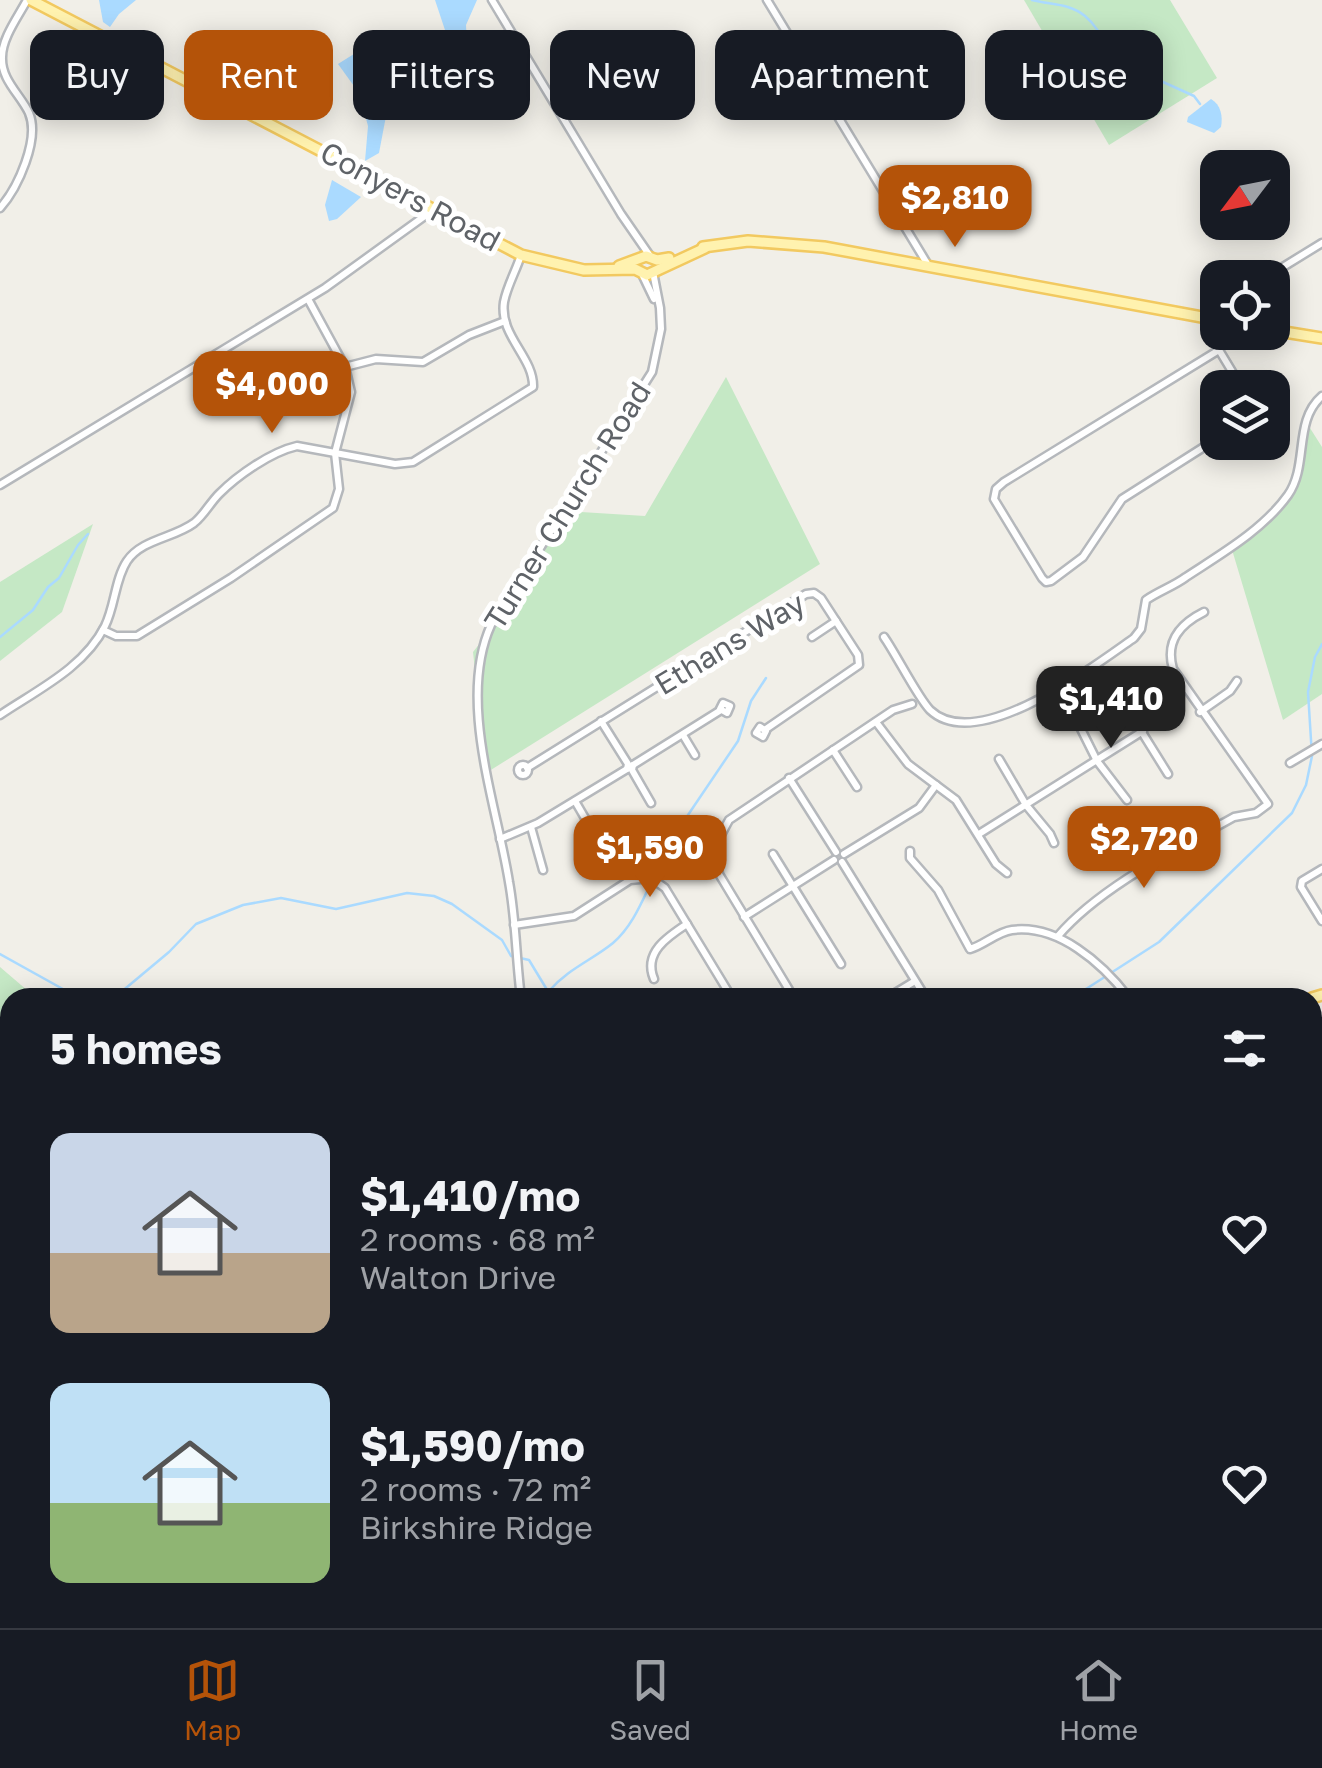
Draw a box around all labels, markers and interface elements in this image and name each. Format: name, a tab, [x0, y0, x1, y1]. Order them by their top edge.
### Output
chip: Buy	[30, 30, 164, 120]
chip: Rent	[184, 30, 333, 120]
chip: Filters	[353, 30, 530, 120]
chip: New	[550, 30, 695, 120]
chip: Apartment	[715, 30, 965, 120]
chip: House	[985, 30, 1163, 120]
street label: Conyers Road	[314, 134, 507, 259]
north arrow	[1200, 150, 1290, 240]
map controls	[1200, 150, 1290, 460]
pin: $2,810	[874, 165, 1036, 250]
text: $2,810	[901, 178, 1009, 216]
button: locate	[1200, 260, 1290, 350]
pin: $4,000	[191, 351, 353, 436]
text: $4,000	[215, 364, 329, 402]
button: layers	[1200, 370, 1290, 460]
street label: Turner Church Road	[476, 375, 658, 636]
street label: Ethans Way	[648, 584, 811, 702]
pin: $1,410	[1030, 666, 1192, 751]
text: $1,410	[1058, 679, 1164, 717]
pin: $2,720	[1063, 806, 1225, 891]
pin: $1,590	[569, 815, 731, 900]
text: $2,720	[1090, 819, 1198, 857]
text: $1,590	[596, 828, 704, 866]
icon: filters	[1217, 1021, 1272, 1076]
text: 5 homes	[50, 1023, 222, 1073]
text: $1,410/mo	[360, 1170, 581, 1220]
icon: home	[130, 1173, 250, 1293]
icon: heart	[1217, 1206, 1272, 1261]
text: 2 rooms · 68 m²	[360, 1220, 595, 1258]
text: Walton Drive	[360, 1258, 556, 1296]
text: $1,590/mo	[360, 1420, 585, 1470]
icon: home	[130, 1423, 250, 1543]
icon: heart	[1217, 1456, 1272, 1511]
text: 2 rooms · 72 m²	[360, 1470, 591, 1508]
text: Birkshire Ridge	[360, 1508, 593, 1546]
tab: Map	[184, 1653, 241, 1746]
tab: Saved	[609, 1653, 691, 1746]
tab: Home	[1059, 1653, 1138, 1746]

